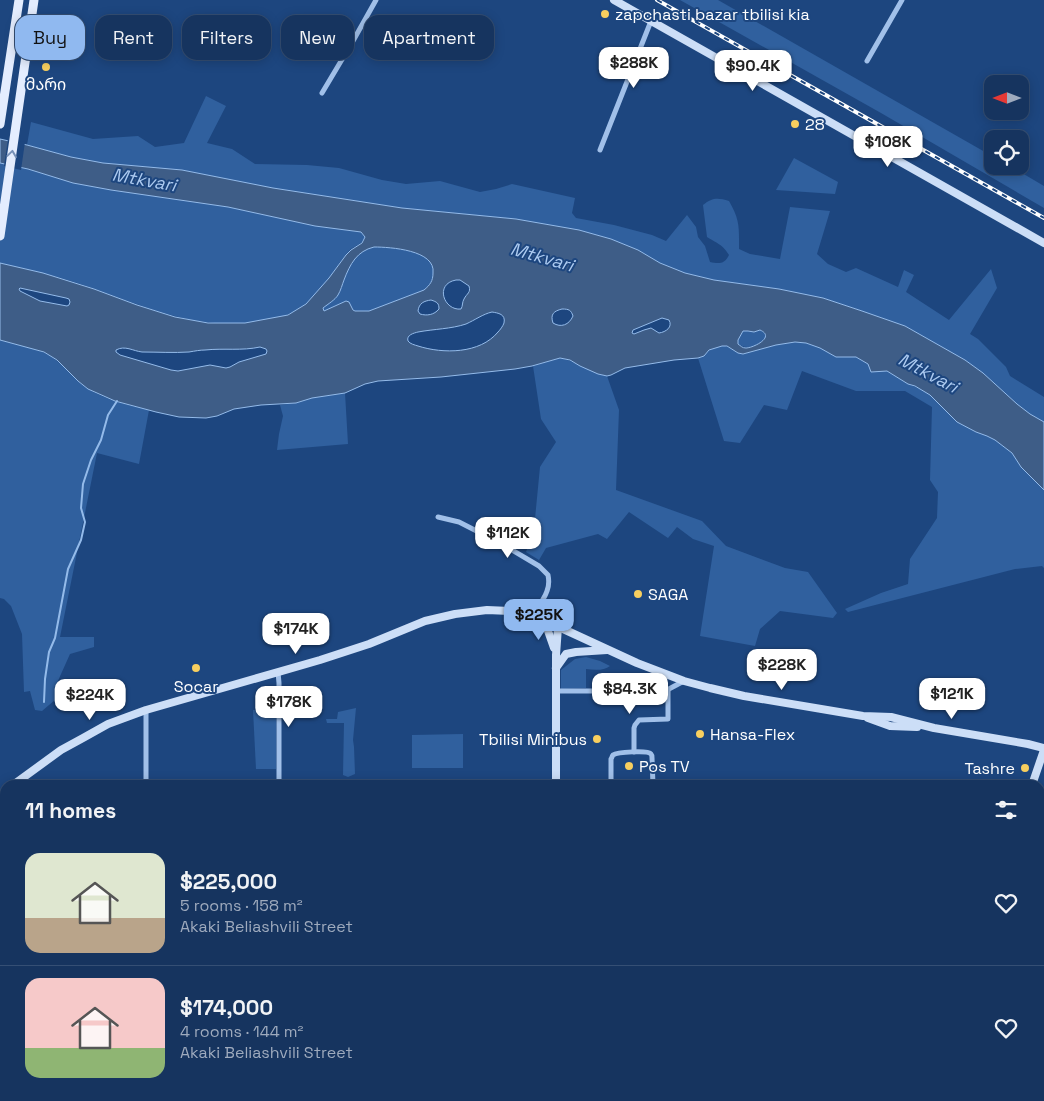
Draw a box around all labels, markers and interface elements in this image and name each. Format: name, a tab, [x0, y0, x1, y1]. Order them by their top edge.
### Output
place label: zapchasti bazar tbilisi kia	[615, 4, 810, 25]
marker: zapchasti bazar tbilisi kia	[599, 8, 611, 20]
chip: Buy	[15, 15, 85, 60]
chip: Rent	[95, 15, 172, 60]
chip: Filters	[182, 15, 271, 60]
chip: New	[281, 15, 354, 60]
chip: Apartment	[364, 15, 494, 60]
pin: $288K	[599, 46, 669, 89]
pin: $90.4K	[712, 49, 794, 92]
text: $288K	[610, 52, 658, 73]
text: $90.4K	[726, 55, 780, 76]
marker: მარი	[40, 61, 52, 73]
place label: მარი	[26, 74, 66, 95]
north arrow	[984, 75, 1029, 120]
map controls	[984, 75, 1029, 175]
place label: 28	[805, 114, 825, 135]
marker: 28	[789, 118, 801, 130]
pin: $108K	[853, 126, 923, 168]
button: locate	[984, 130, 1029, 175]
text: $108K	[865, 131, 911, 152]
one-way arrow	[6, 149, 17, 157]
water label: Mtkvari	[110, 163, 180, 197]
water label: Mtkvari	[508, 237, 579, 277]
water label: Mtkvari	[894, 347, 964, 399]
pin: $112K	[473, 516, 543, 559]
text: $112K	[486, 522, 530, 543]
place label: SAGA	[648, 584, 688, 605]
marker: SAGA	[632, 588, 644, 600]
pin: $225K	[504, 598, 574, 641]
text: $225K	[515, 604, 563, 625]
pin: $174K	[261, 612, 331, 655]
text: $174K	[273, 618, 319, 639]
pin: $228K	[747, 648, 817, 691]
text: $228K	[758, 654, 806, 675]
marker: Socar	[190, 662, 202, 674]
pin: $84.3K	[589, 672, 671, 715]
place label: Socar	[174, 676, 218, 697]
pin: $224K	[55, 678, 125, 721]
text: $84.3K	[603, 678, 657, 699]
pin: $121K	[917, 678, 987, 720]
text: $121K	[930, 683, 974, 704]
text: $224K	[66, 684, 114, 705]
pin: $178K	[254, 686, 324, 728]
text: $178K	[266, 691, 312, 712]
place label: Hansa-Flex	[710, 724, 795, 745]
marker: Hansa-Flex	[694, 728, 706, 740]
place label: Tbilisi Minibus	[479, 729, 587, 750]
marker: Tbilisi Minibus	[591, 733, 603, 745]
place label: Pos TV	[639, 756, 690, 777]
place label: Tashre	[964, 758, 1015, 779]
marker: Pos TV	[623, 760, 635, 772]
marker: Tashre	[1019, 762, 1031, 774]
icon: filters	[992, 796, 1020, 824]
text: 11 homes	[25, 797, 116, 824]
text: $225,000	[180, 868, 277, 895]
icon: home	[65, 873, 125, 933]
icon: heart	[992, 889, 1020, 917]
text: 5 rooms · 158 m²	[180, 895, 303, 916]
text: Akaki Beliashvili Street	[180, 916, 353, 937]
text: $174,000	[180, 994, 273, 1021]
icon: home	[65, 998, 125, 1058]
icon: heart	[992, 1014, 1020, 1042]
text: 4 rooms · 144 m²	[180, 1021, 303, 1042]
text: Akaki Beliashvili Street	[180, 1042, 353, 1063]

